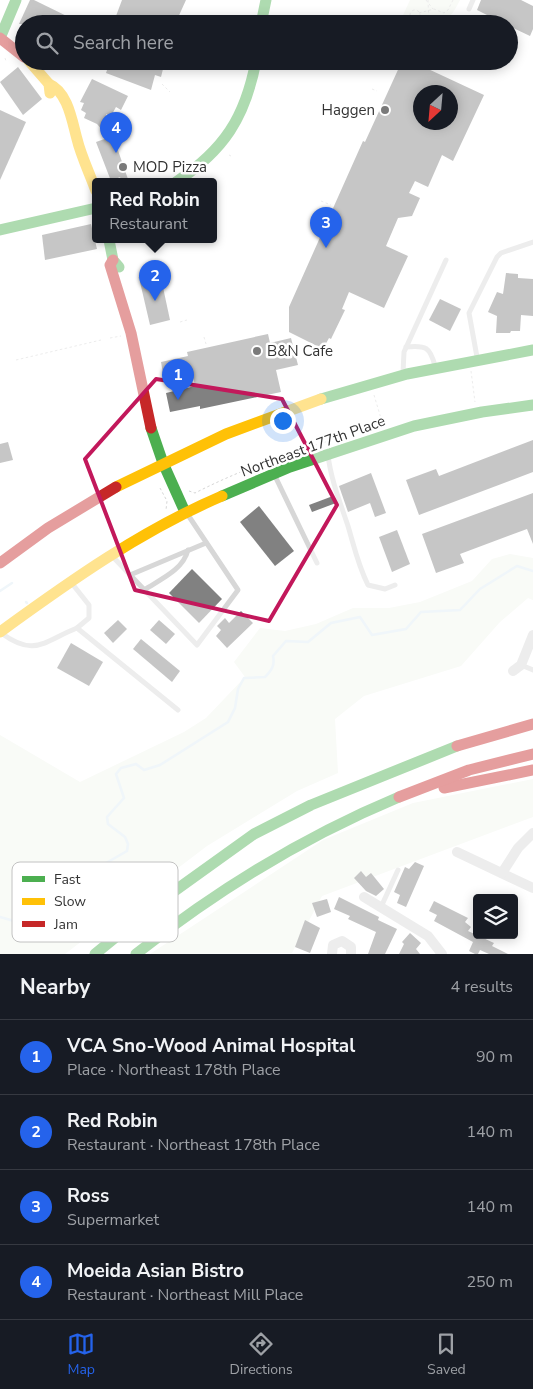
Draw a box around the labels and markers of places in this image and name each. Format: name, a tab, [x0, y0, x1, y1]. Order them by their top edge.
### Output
place label: Haggen	[322, 100, 375, 120]
marker: Haggen	[379, 104, 391, 116]
pin: 4	[100, 112, 132, 153]
place label: MOD Pizza	[133, 157, 207, 177]
marker: MOD Pizza	[117, 161, 129, 173]
pin: 3	[310, 207, 342, 248]
pin: 2	[139, 260, 171, 301]
place label: B&N Cafe	[267, 341, 333, 361]
marker: B&N Cafe	[251, 345, 263, 357]
pin: 1	[162, 359, 194, 400]

